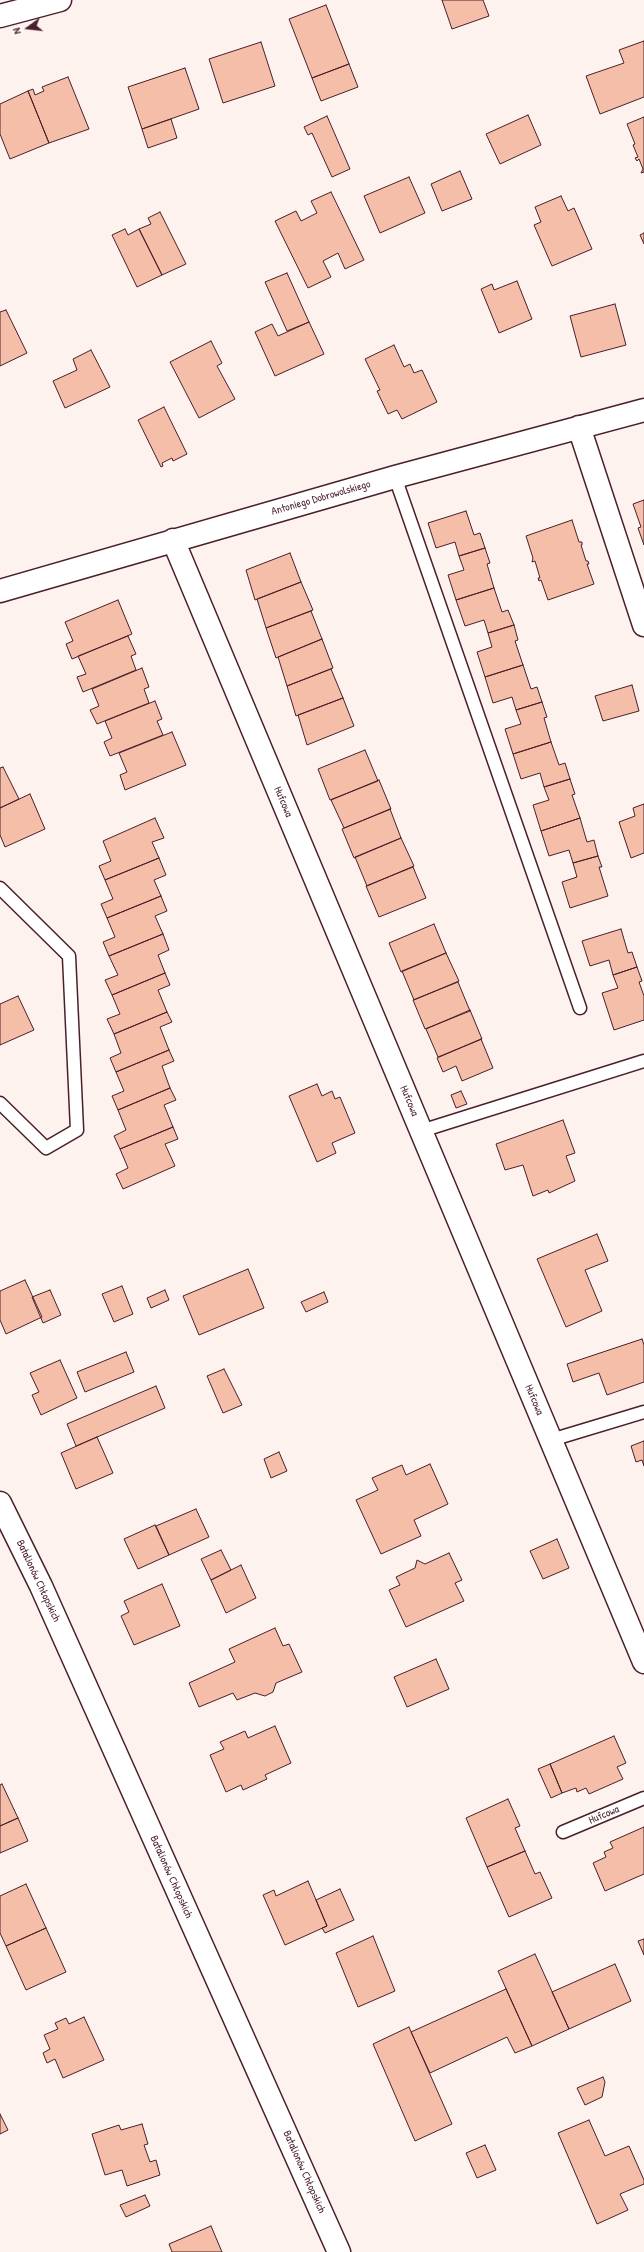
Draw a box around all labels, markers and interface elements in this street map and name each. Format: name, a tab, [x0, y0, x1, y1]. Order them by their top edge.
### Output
north arrow	[8, 8, 48, 48]
text: N	[9, 26, 24, 36]
street label: Antoniego Dobrowolskiego	[270, 478, 372, 518]
street label: Hufcowa	[271, 785, 295, 819]
street label: Hufcowa	[397, 1084, 421, 1118]
street label: Hufcowa	[522, 1383, 546, 1417]
street label: Batalionów Chłopskich	[13, 1538, 63, 1624]
street label: Hufcowa	[587, 1803, 621, 1827]
street label: Batalionów Chłopskich	[147, 1834, 195, 1920]
street label: Batalionów Chłopskich	[280, 2129, 328, 2215]

